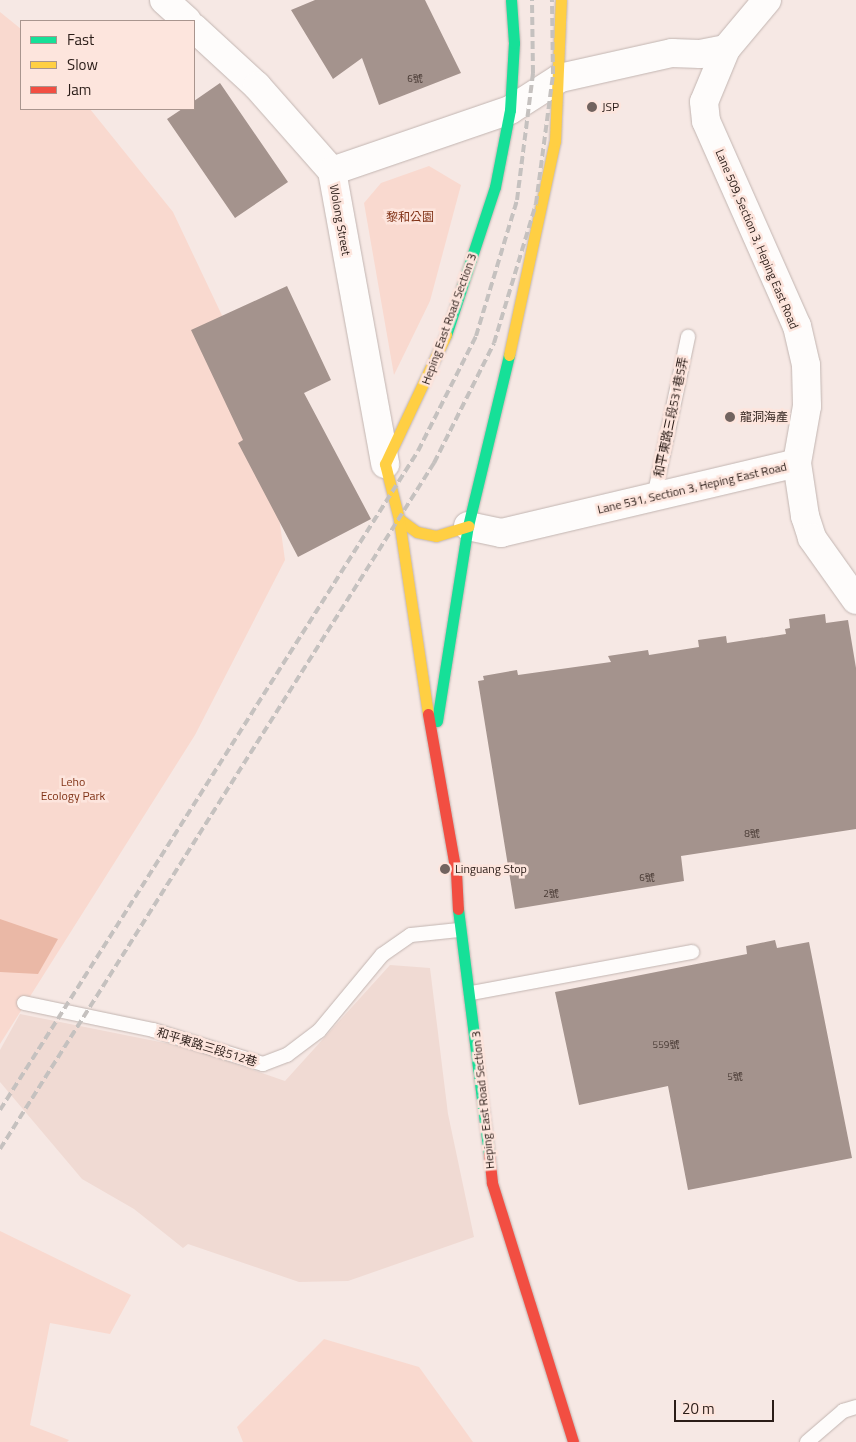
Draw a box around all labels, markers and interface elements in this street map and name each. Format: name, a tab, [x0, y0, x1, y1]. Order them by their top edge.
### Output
legend	[20, 20, 195, 110]
text: Fast	[67, 28, 94, 51]
text: Slow	[67, 53, 98, 76]
house number: 6號	[407, 73, 423, 85]
text: Jam	[67, 78, 91, 101]
place label: JSP	[602, 100, 619, 114]
marker: JSP	[586, 101, 598, 113]
street label: Lane 509, Section 3, Heping East Road	[713, 147, 801, 331]
street label: Wolong Street	[327, 183, 353, 257]
park label: 黎和公園	[386, 210, 434, 224]
street label: Heping East Road Section 3	[419, 251, 479, 387]
street label: 和平東路三段531巷5弄	[651, 355, 691, 479]
place label: 龍洞海產	[740, 410, 788, 424]
marker: 龍洞海產	[724, 411, 736, 423]
street label: Lane 531, Section 3, Heping East Road	[596, 459, 788, 517]
park label: Leho Ecology Park	[41, 775, 105, 803]
house number: 8號	[744, 828, 760, 840]
place label: Linguang Stop	[455, 862, 527, 876]
marker: Linguang Stop	[439, 863, 451, 875]
house number: 6號	[639, 872, 655, 884]
house number: 2號	[543, 888, 559, 900]
street label: 和平東路三段512巷	[155, 1025, 259, 1069]
street label: Heping East Road Section 3	[469, 1030, 497, 1170]
house number: 559號	[653, 1039, 679, 1051]
house number: 5號	[727, 1071, 743, 1083]
scale bar	[676, 1390, 776, 1422]
text: 20 m	[682, 1397, 715, 1420]

